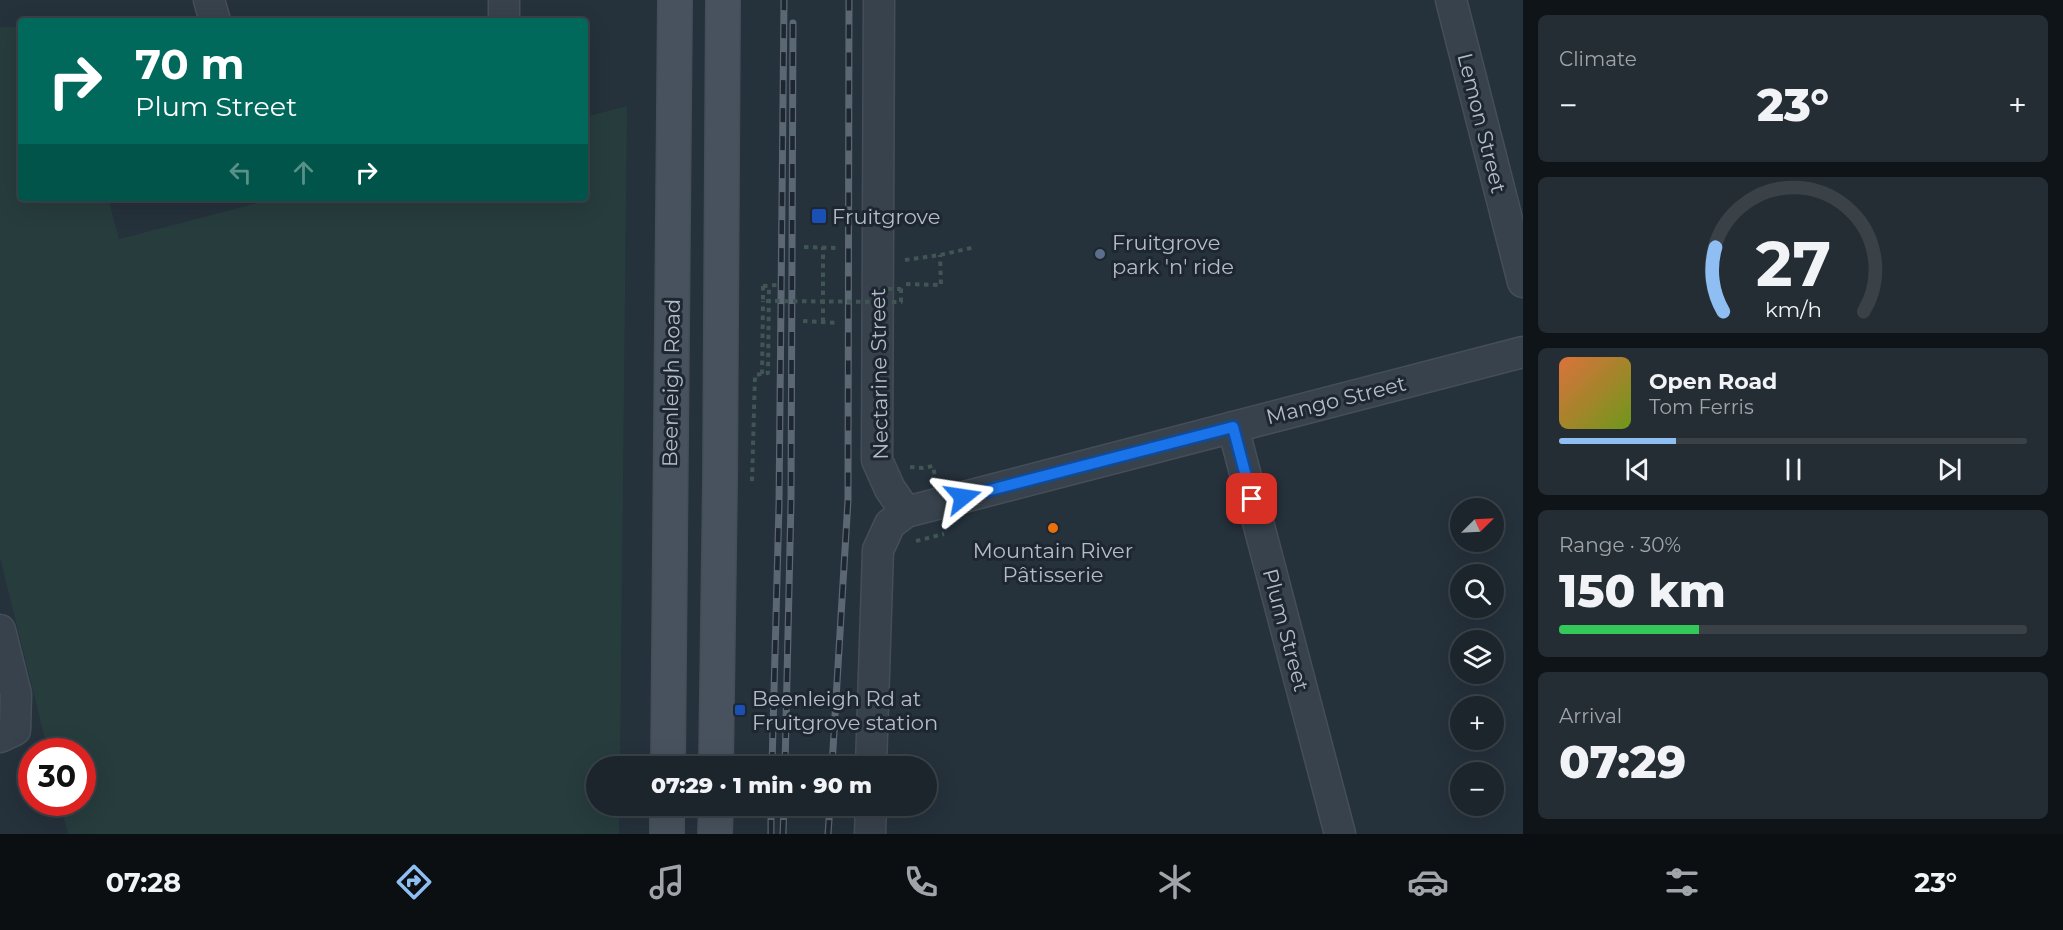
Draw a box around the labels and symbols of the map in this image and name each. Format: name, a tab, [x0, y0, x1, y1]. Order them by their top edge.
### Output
street label: Lemon Street	[1453, 50, 1511, 196]
place label: Fruitgrove	[832, 204, 940, 229]
marker: Fruitgrove	[810, 207, 828, 225]
place label: Fruitgrove park 'n' ride	[1112, 230, 1234, 279]
marker: Fruitgrove park 'n' ride	[1093, 247, 1107, 261]
street label: Nectarine Street	[865, 288, 893, 460]
street label: Beenleigh Road	[657, 299, 685, 467]
street label: Mango Street	[1264, 371, 1408, 429]
position arrow	[931, 465, 995, 529]
pin	[1226, 473, 1277, 524]
north arrow	[1450, 498, 1504, 552]
marker: Mountain River Pâtisserie	[1046, 521, 1060, 535]
place label: Mountain River Pâtisserie	[973, 538, 1133, 587]
street label: Plum Street	[1258, 566, 1314, 694]
place label: Beenleigh Rd at Fruitgrove station	[752, 686, 938, 735]
marker: Beenleigh Rd at Fruitgrove station	[733, 703, 747, 717]
speed limit sign: 30	[18, 738, 96, 816]

